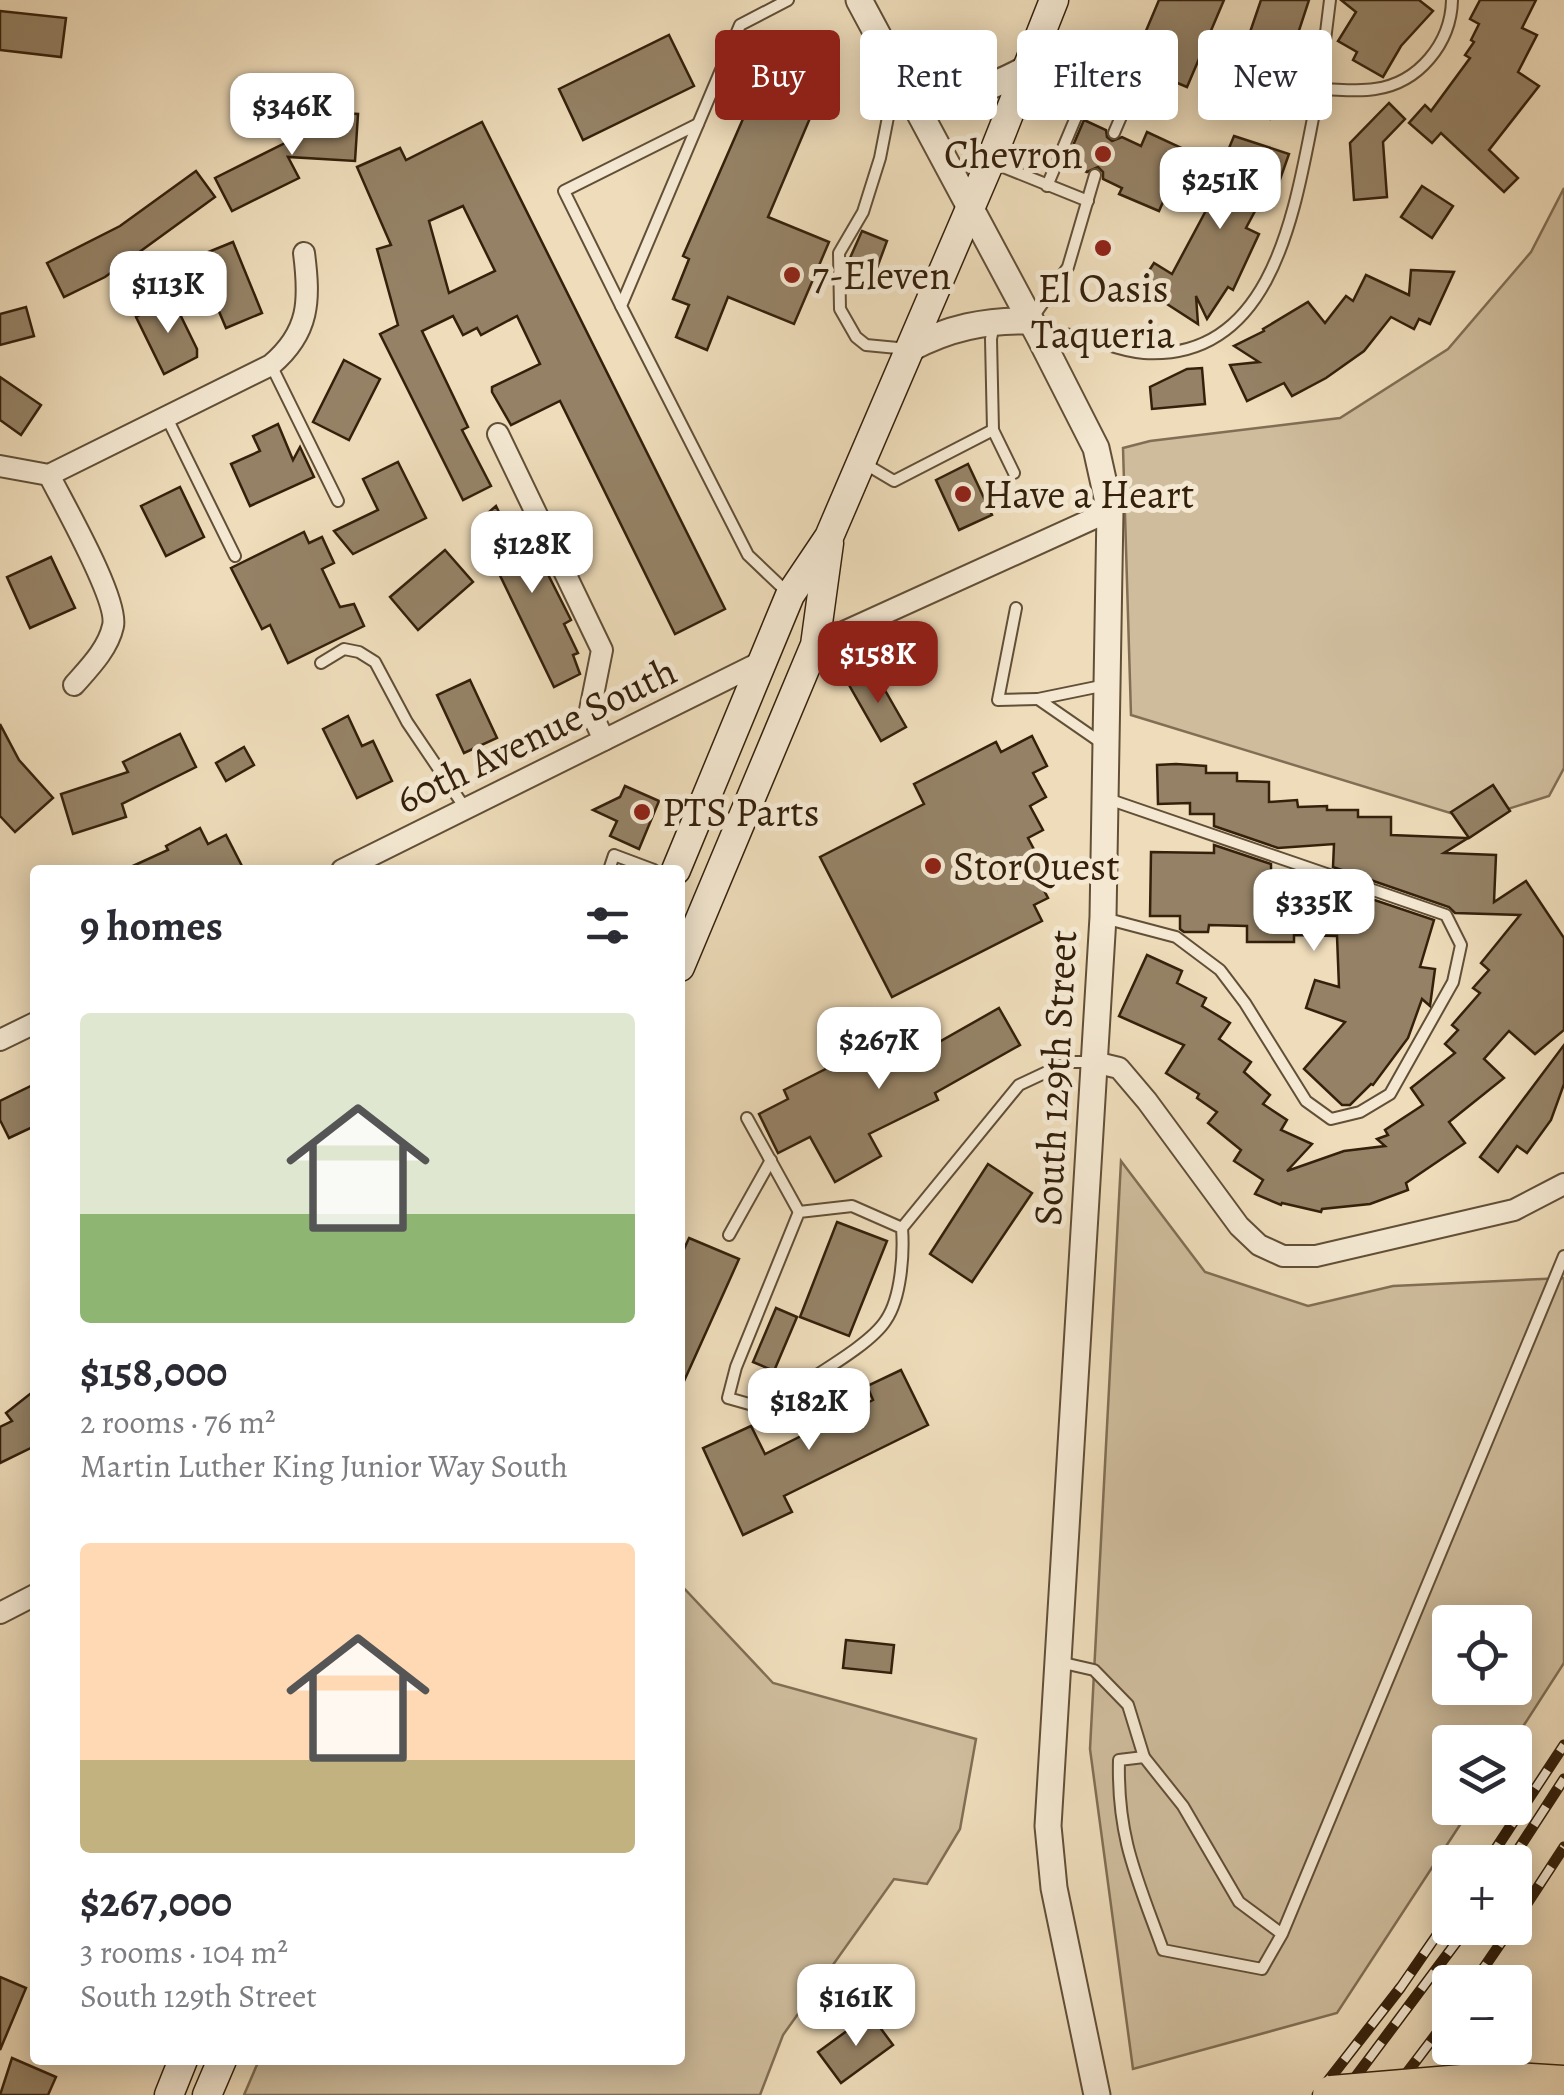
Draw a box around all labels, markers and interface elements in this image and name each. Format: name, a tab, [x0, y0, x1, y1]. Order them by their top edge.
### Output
chip: Buy	[715, 30, 840, 120]
chip: Rent	[860, 30, 997, 120]
chip: Filters	[1017, 30, 1178, 120]
chip: New	[1198, 30, 1332, 120]
pin: $346K	[222, 73, 362, 158]
text: $346K	[252, 83, 332, 127]
place label: Chevron	[944, 127, 1083, 182]
marker: Chevron	[1092, 143, 1114, 165]
pin: $251K	[1150, 147, 1290, 232]
text: $251K	[1182, 157, 1258, 201]
marker: El Oasis Taqueria	[1092, 237, 1114, 259]
place label: 7-Eleven	[812, 248, 951, 303]
pin: $113K	[98, 251, 238, 336]
text: $113K	[132, 261, 204, 305]
place label: El Oasis Taqueria	[1031, 261, 1175, 362]
marker: 7-Eleven	[781, 264, 803, 286]
place label: Have a Heart	[983, 467, 1194, 522]
marker: Have a Heart	[952, 483, 974, 505]
pin: $128K	[462, 511, 602, 596]
text: $128K	[493, 521, 571, 565]
pin: $158K	[808, 621, 948, 706]
text: $158K	[840, 631, 916, 675]
street label: 60th Avenue South	[386, 643, 686, 827]
place label: PTS Parts	[662, 785, 819, 840]
marker: PTS Parts	[631, 801, 653, 823]
place label: StorQuest	[953, 839, 1119, 894]
marker: StorQuest	[922, 855, 944, 877]
pin: $335K	[1244, 869, 1384, 954]
text: $335K	[1275, 879, 1353, 923]
text: 9 homes	[80, 897, 223, 954]
icon: filters	[580, 898, 635, 953]
street label: South 129th Street	[1020, 929, 1090, 1227]
pin: $267K	[809, 1007, 949, 1092]
text: $267K	[839, 1017, 919, 1061]
icon: home	[268, 1078, 448, 1258]
text: $158,000	[80, 1343, 227, 1400]
pin: $182K	[739, 1368, 879, 1453]
text: $182K	[770, 1378, 848, 1422]
text: 2 rooms · 76 m²	[80, 1400, 276, 1444]
text: Martin Luther King Junior Way South	[80, 1444, 568, 1488]
map controls	[1432, 1605, 1532, 2065]
button: locate	[1432, 1605, 1532, 1705]
icon: home	[268, 1608, 448, 1788]
button: layers	[1432, 1725, 1532, 1825]
button: +	[1432, 1845, 1532, 1945]
text: $267,000	[80, 1873, 232, 1930]
text: 3 rooms · 104 m²	[80, 1930, 288, 1974]
pin: $161K	[786, 1964, 926, 2049]
button: −	[1432, 1965, 1532, 2065]
text: South 129th Street	[80, 1974, 317, 2018]
text: $161K	[819, 1974, 893, 2018]

